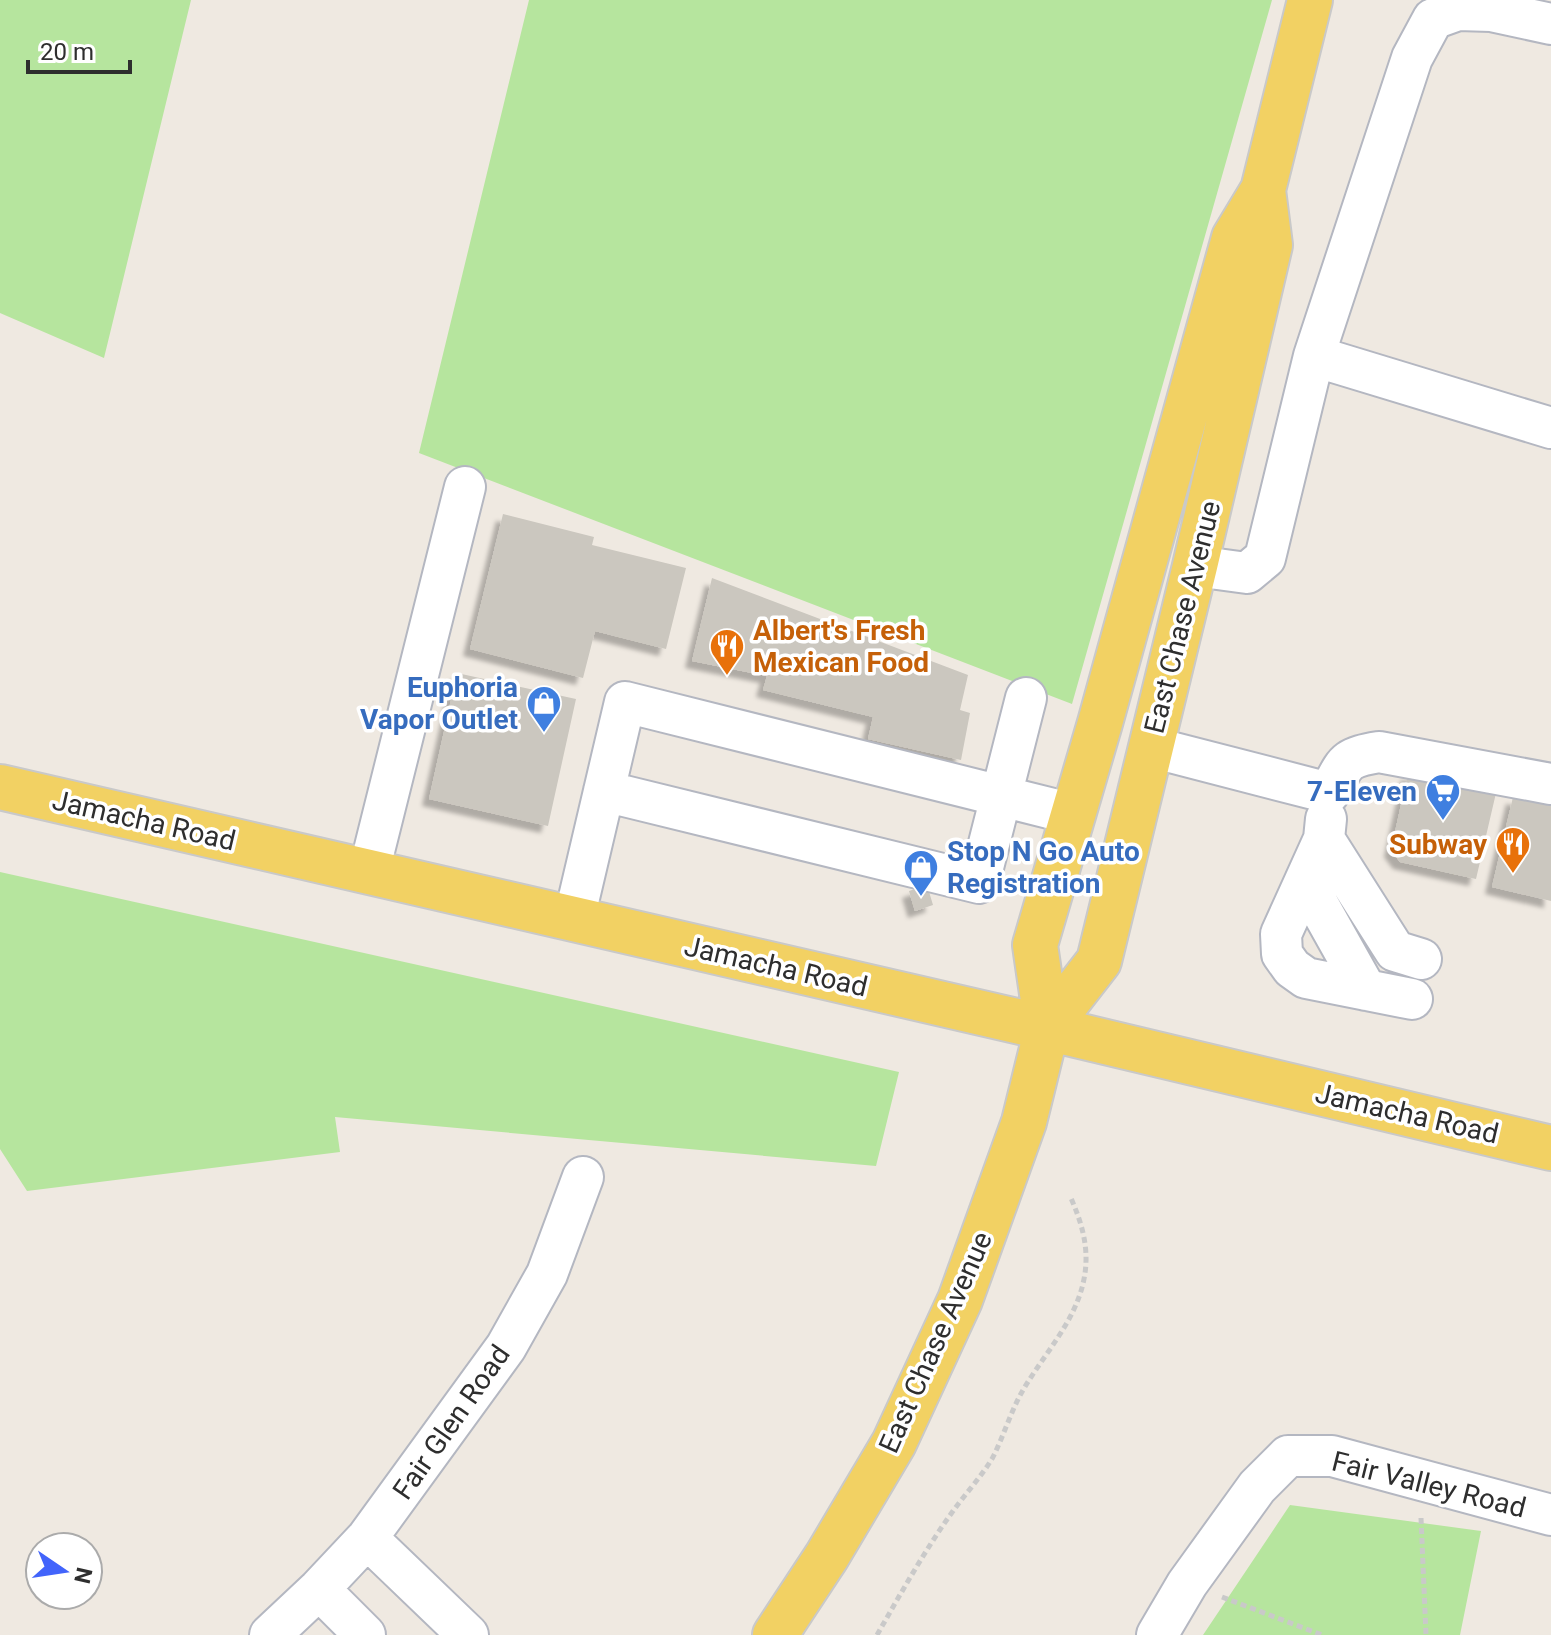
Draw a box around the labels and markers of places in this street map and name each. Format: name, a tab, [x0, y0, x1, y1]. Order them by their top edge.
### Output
place label: Albert's Fresh Mexican Food	[753, 614, 929, 679]
restaurant icon: Albert's Fresh Mexican Food	[708, 627, 746, 677]
place label: Euphoria Vapor Outlet	[360, 671, 518, 736]
shop icon: Euphoria Vapor Outlet	[525, 684, 563, 734]
supermarket icon: 7-Eleven	[1424, 772, 1462, 822]
place label: 7-Eleven	[1307, 775, 1417, 808]
restaurant icon: Subway	[1494, 825, 1532, 875]
place label: Subway	[1389, 828, 1488, 861]
place label: Stop N Go Auto Registration	[947, 835, 1140, 900]
shop icon: Stop N Go Auto Registration	[902, 848, 940, 898]

